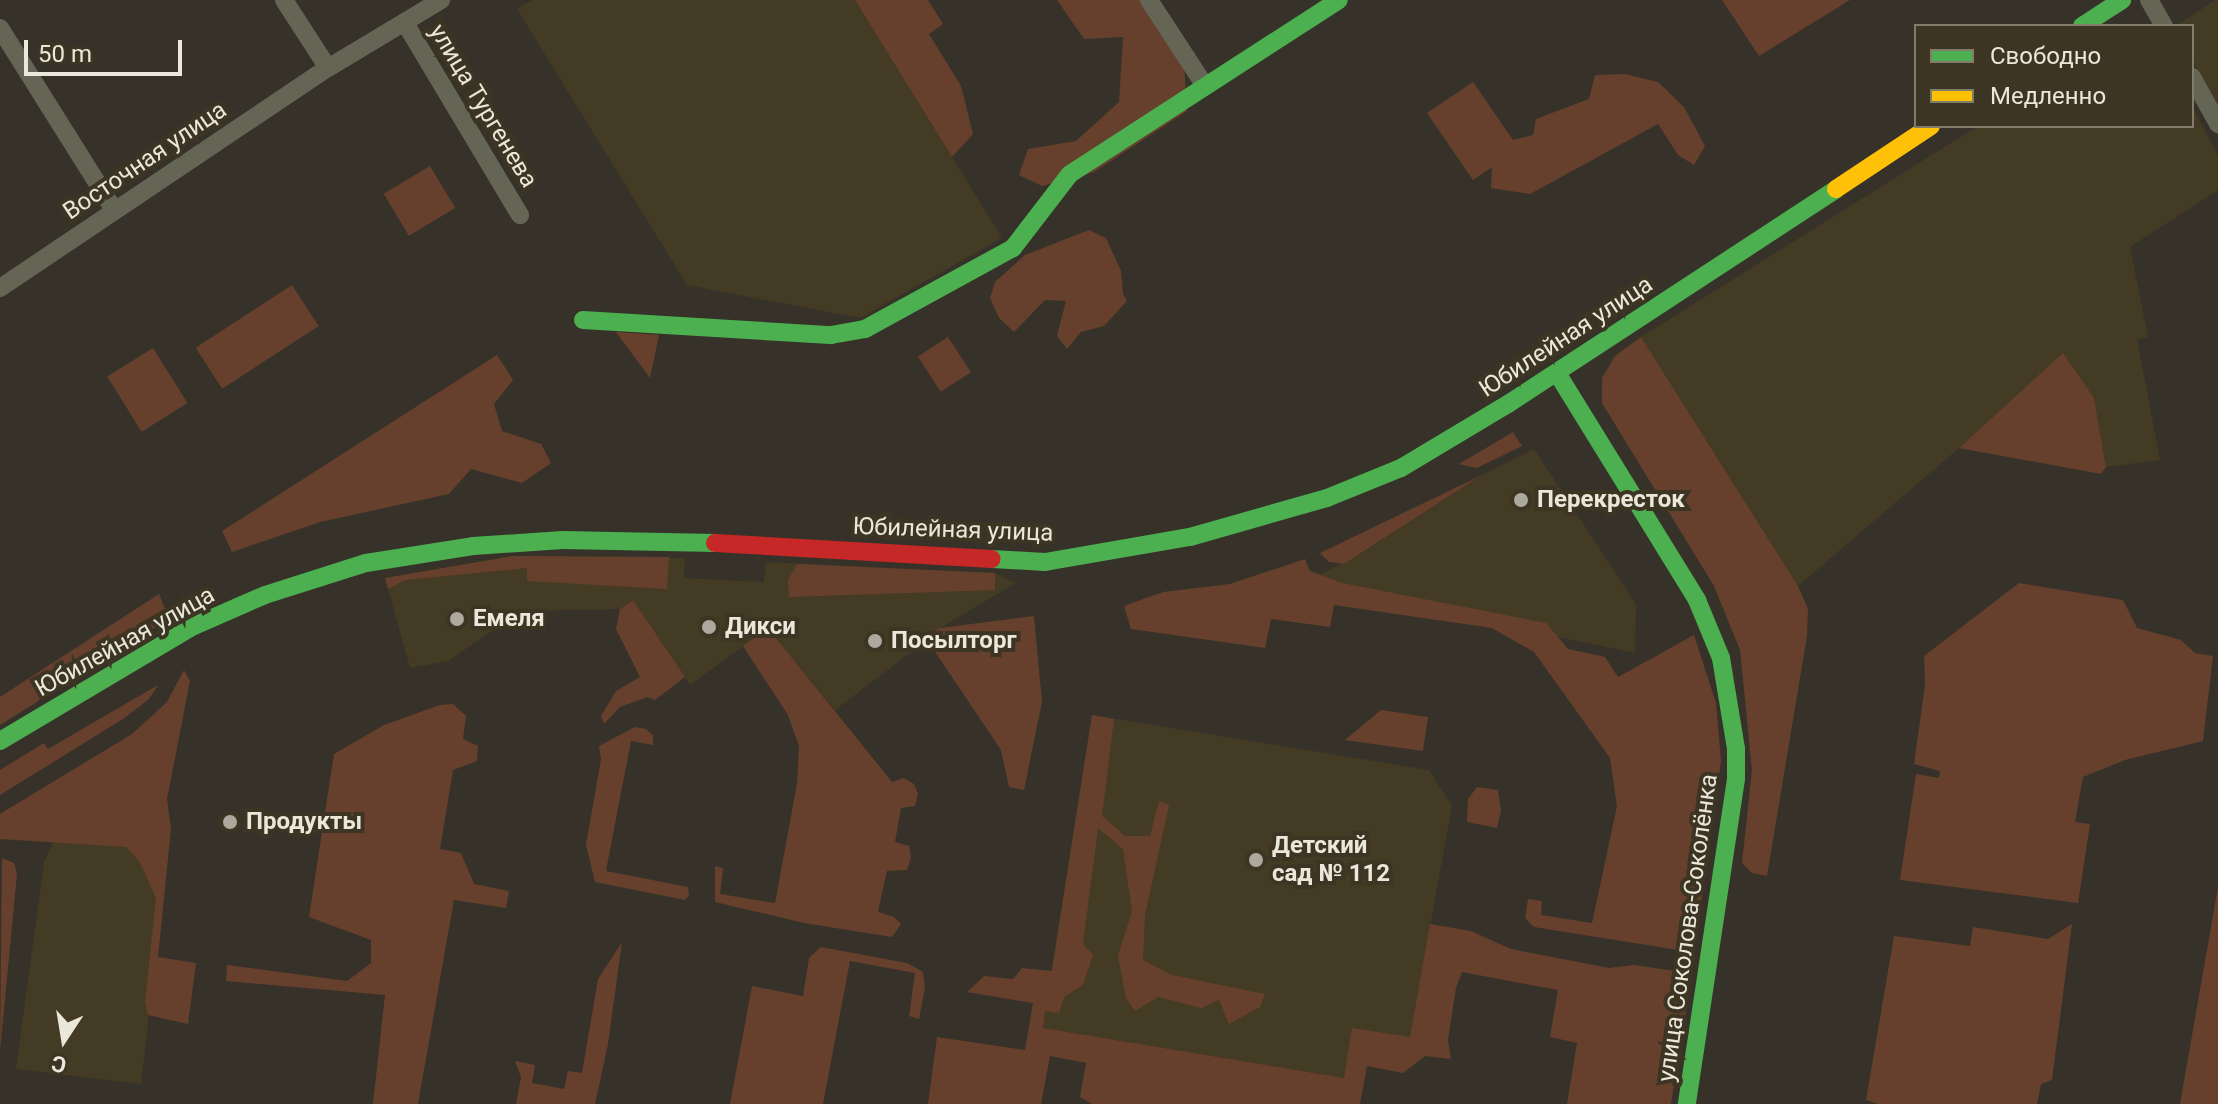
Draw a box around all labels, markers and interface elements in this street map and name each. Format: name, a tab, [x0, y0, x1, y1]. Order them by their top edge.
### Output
street label: улица Тургенева	[423, 19, 543, 193]
scale bar	[28, 24, 186, 74]
legend	[1914, 24, 2194, 128]
text: 50 m	[38, 40, 92, 68]
text: Свободно	[1990, 42, 2101, 70]
text: Медленно	[1990, 82, 2106, 110]
street label: Восточная улица	[58, 96, 232, 226]
street label: Юбилейная улица	[1474, 270, 1658, 404]
place label: Перекресток	[1537, 486, 1685, 514]
marker: Перекресток	[1512, 491, 1530, 509]
street label: Юбилейная улица	[852, 512, 1054, 548]
street label: Юбилейная улица	[30, 581, 220, 703]
place label: Емеля	[473, 605, 545, 633]
marker: Емеля	[448, 610, 466, 628]
place label: Дикси	[725, 613, 796, 641]
marker: Дикси	[700, 618, 718, 636]
place label: Посылторг	[891, 627, 1016, 655]
marker: Посылторг	[866, 632, 884, 650]
street label: улица Соколова-Соколёнка	[1652, 772, 1724, 1084]
place label: Продукты	[246, 808, 362, 836]
marker: Продукты	[221, 813, 239, 831]
place label: Детский сад № 112	[1272, 832, 1390, 888]
marker: Детский сад № 112	[1247, 851, 1265, 869]
north arrow	[24, 1000, 104, 1080]
text: С	[49, 1050, 69, 1078]

